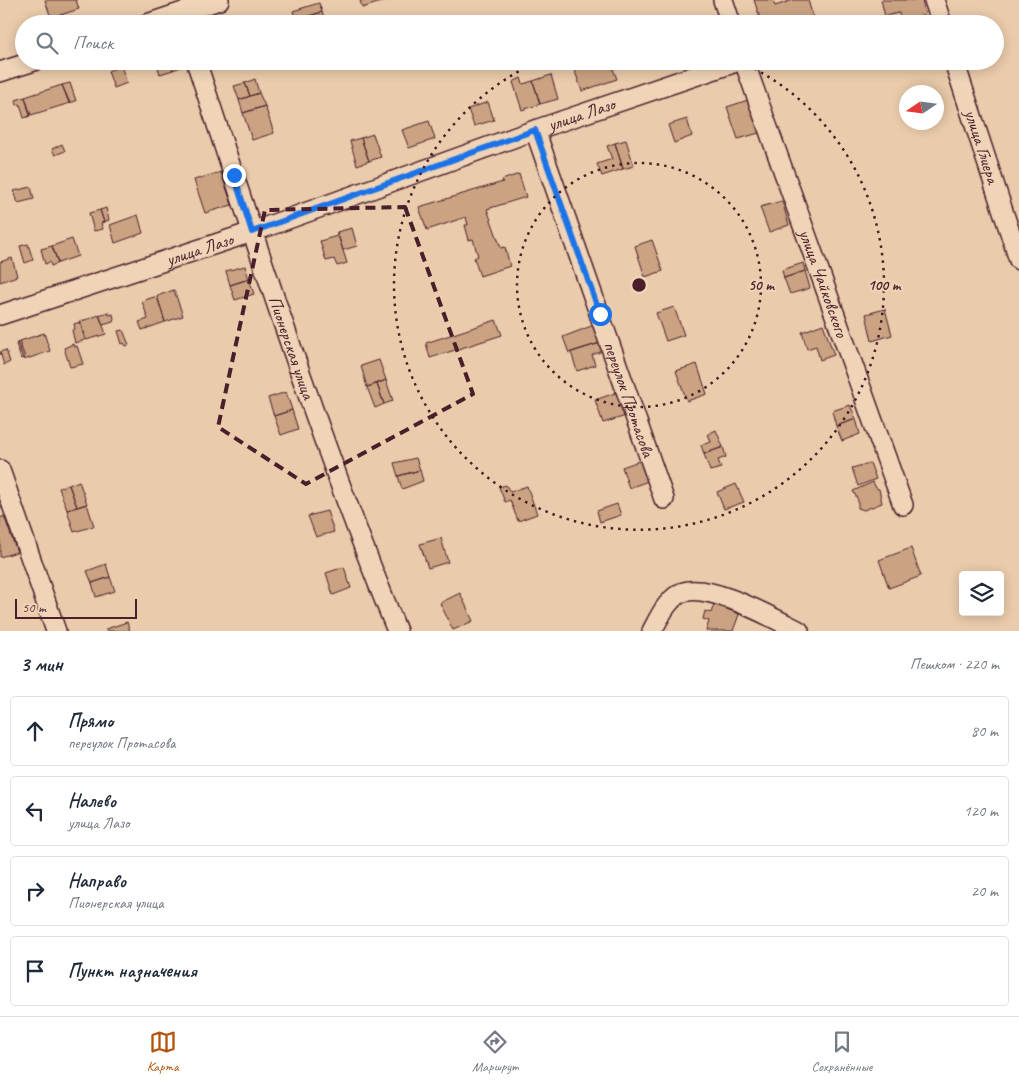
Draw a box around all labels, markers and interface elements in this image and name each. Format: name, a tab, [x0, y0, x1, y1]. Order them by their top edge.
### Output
search box	[15, 15, 1004, 70]
icon: search	[33, 29, 61, 57]
text: Поиск	[73, 31, 113, 55]
north arrow	[899, 85, 944, 130]
street label: улица Лазо	[544, 92, 619, 136]
street label: улица Глиера	[959, 106, 1005, 188]
route end	[223, 164, 246, 187]
street label: улица Чайковского	[794, 225, 854, 342]
street label: улица Лазо	[162, 228, 237, 271]
centre of rings	[630, 276, 648, 294]
text: 50 m	[748, 276, 775, 295]
text: 100 m	[868, 276, 902, 295]
street label: Пионерская улица	[264, 293, 320, 404]
route start	[589, 303, 612, 326]
street label: переулок Протасова	[599, 338, 660, 461]
map controls	[959, 571, 1004, 616]
button: layers	[959, 571, 1004, 616]
scale bar	[15, 596, 138, 619]
text: 50 m	[22, 599, 46, 616]
text: 3 мин	[20, 651, 63, 677]
text: Пешком · 220 m	[910, 654, 999, 674]
text: Прямо	[68, 709, 113, 733]
icon: ahead	[21, 717, 49, 745]
text: 80 m	[971, 721, 998, 741]
text: переулок Протасова	[68, 733, 175, 753]
text: Налево	[68, 789, 116, 813]
icon: left	[21, 797, 49, 825]
text: 120 m	[964, 801, 998, 821]
text: улица Лазо	[68, 813, 129, 833]
text: Направо	[68, 869, 126, 893]
icon: right	[21, 877, 49, 905]
text: 20 m	[971, 881, 998, 901]
text: Пионерская улица	[68, 893, 164, 913]
icon: arrive	[21, 957, 49, 985]
text: Пункт назначения	[68, 959, 197, 983]
tab: Карта	[147, 1028, 179, 1075]
tab: Маршрут	[472, 1028, 518, 1075]
tab: Сохранённые	[812, 1028, 872, 1075]

